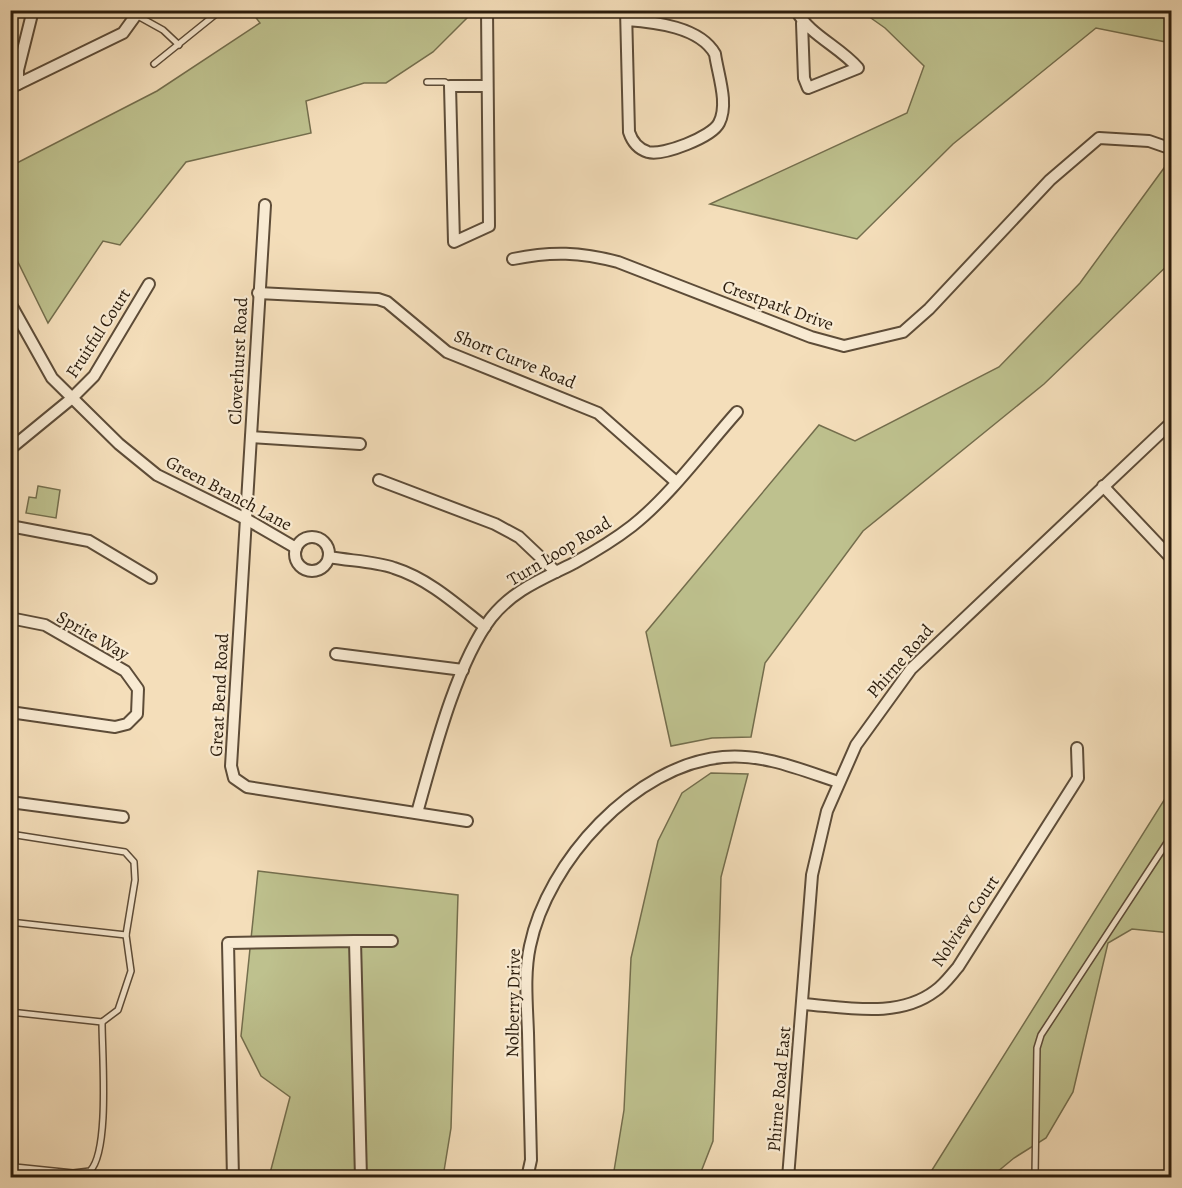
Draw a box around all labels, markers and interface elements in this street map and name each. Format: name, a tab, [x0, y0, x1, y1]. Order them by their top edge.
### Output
street label: Crestpark Drive	[719, 274, 837, 336]
street label: Fruitful Court	[60, 283, 136, 383]
street label: Cloverhurst Road	[223, 296, 253, 425]
street label: Short Curve Road	[451, 324, 580, 394]
street label: Green Branch Lane	[162, 450, 296, 536]
street label: Turn Loop Road	[503, 510, 616, 591]
street label: Sprite Way	[52, 605, 134, 666]
street label: Phirne Road	[861, 619, 939, 703]
street label: Great Bend Road	[204, 632, 234, 757]
street label: Nolview Court	[925, 870, 1005, 972]
street label: Nolberry Drive	[500, 948, 526, 1058]
street label: Phirne Road East	[762, 1025, 796, 1153]

